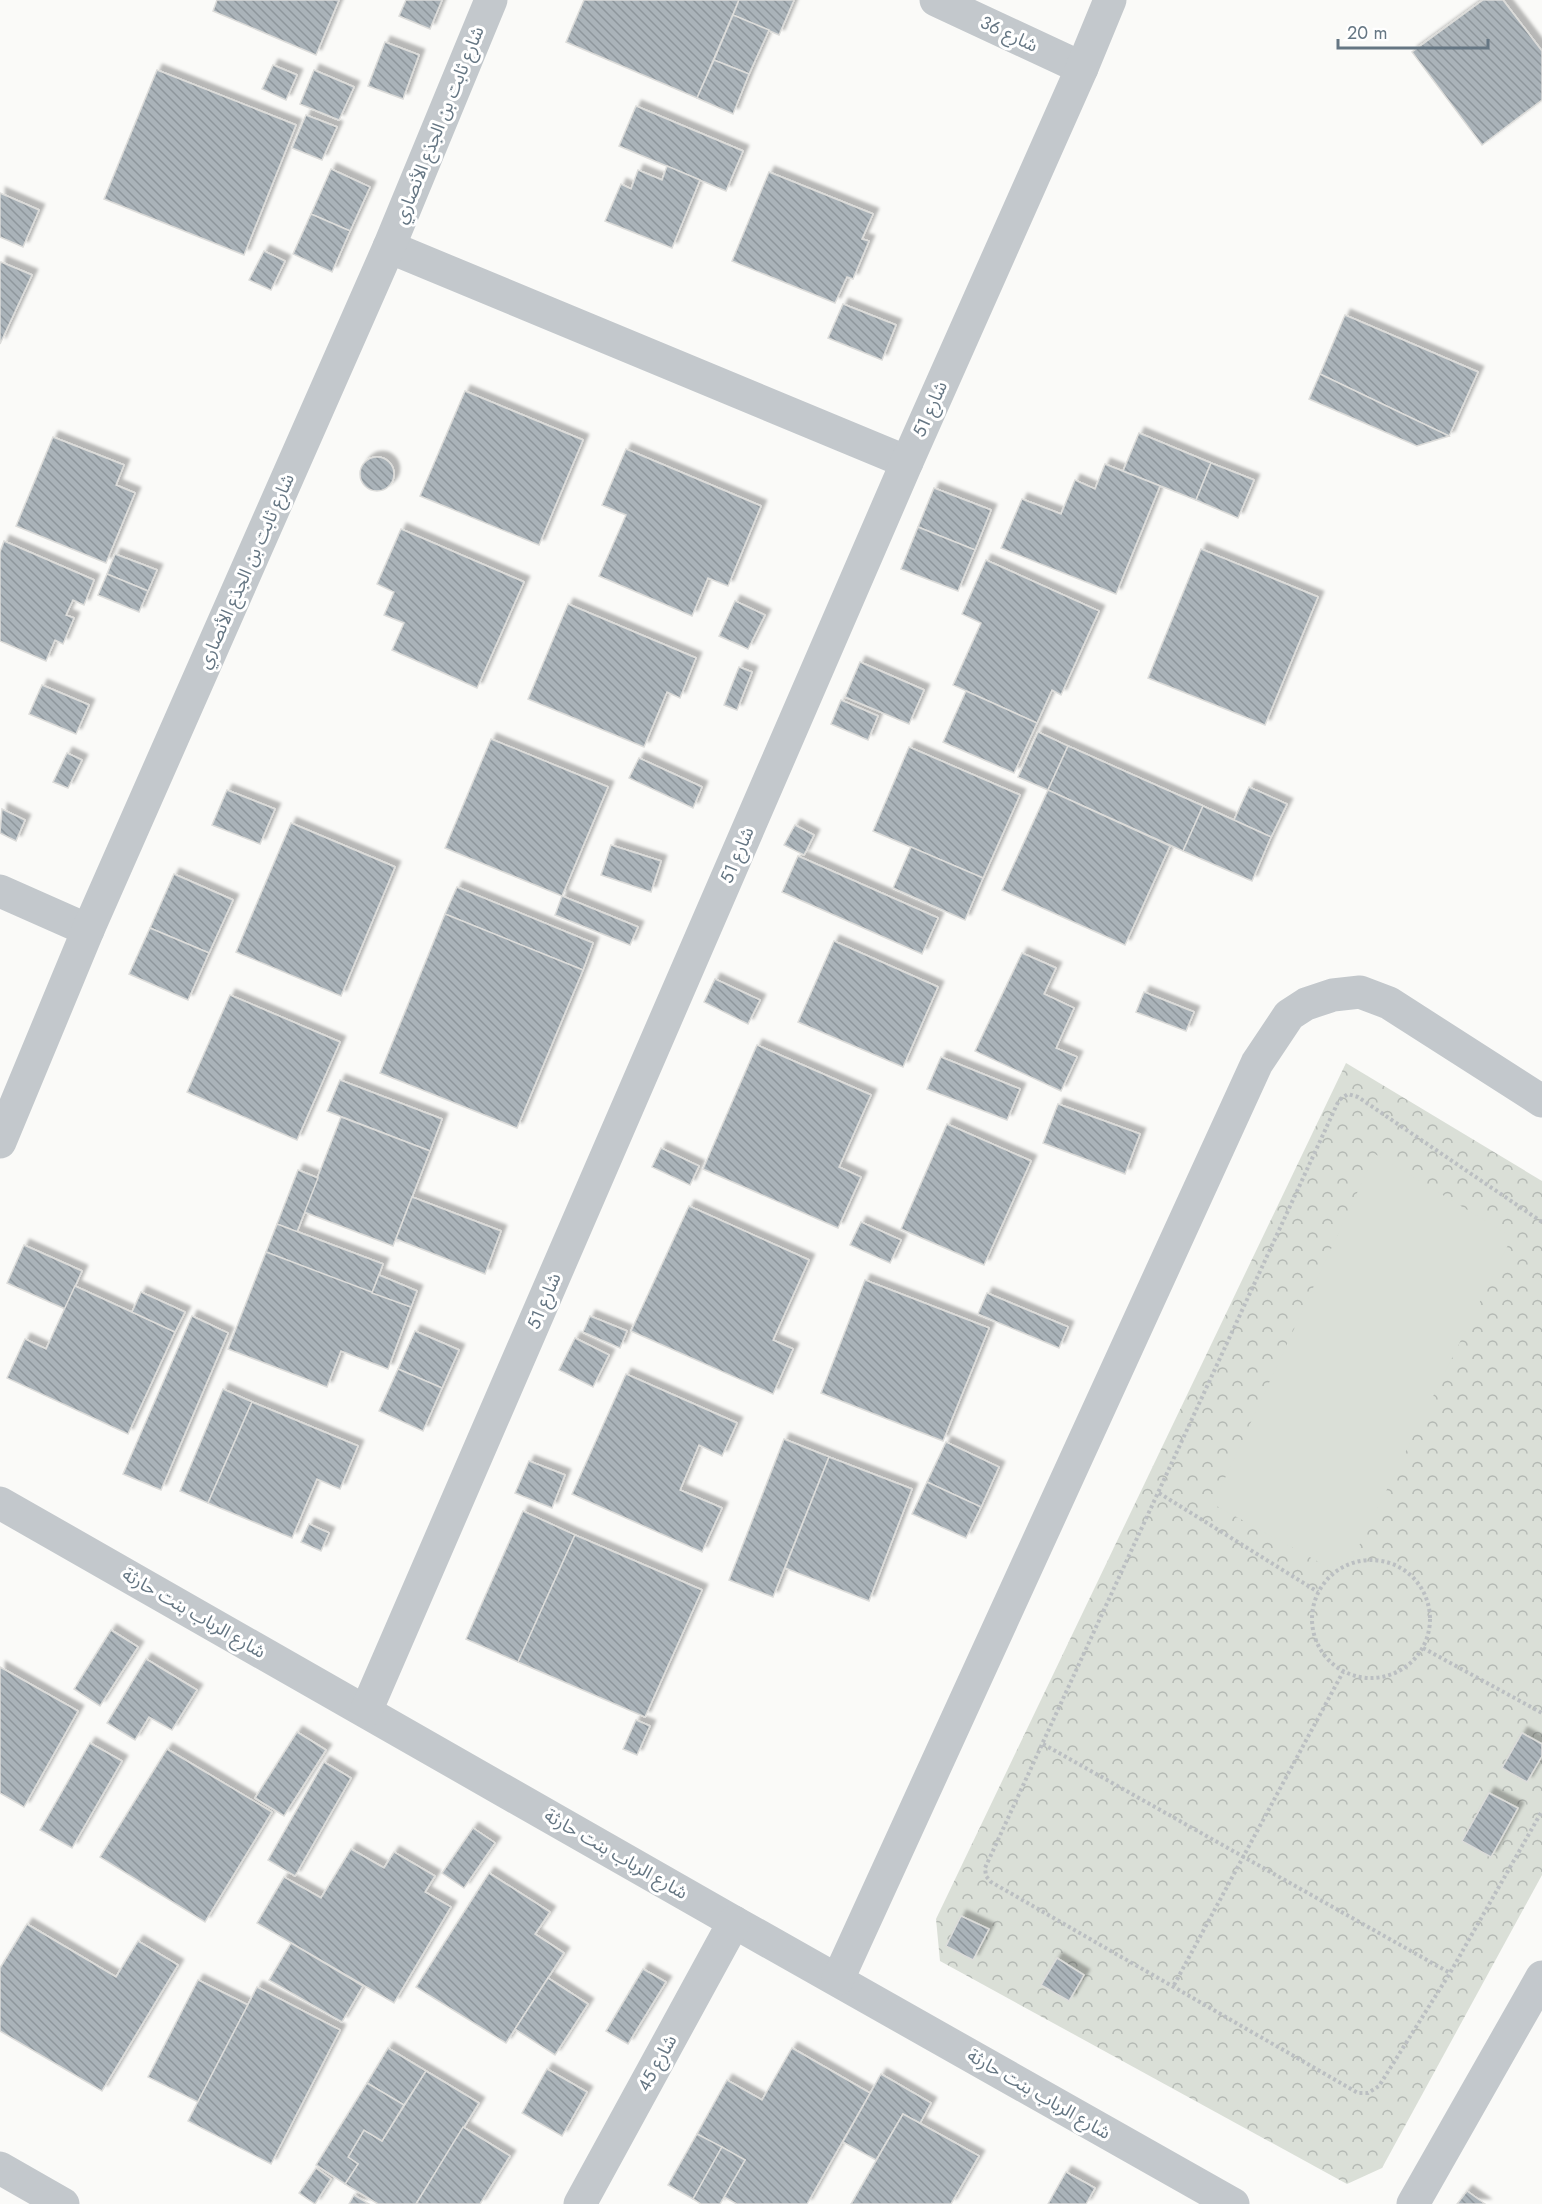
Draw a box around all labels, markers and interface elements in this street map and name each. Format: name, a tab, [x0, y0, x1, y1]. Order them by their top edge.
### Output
street label: شارع 36	[976, 9, 1042, 60]
scale bar	[1338, 12, 1488, 50]
text: 20 m	[1347, 20, 1387, 46]
street label: شارع ثابت بن الجذع الأنصاري	[387, 22, 492, 228]
street label: شارع 51	[906, 377, 955, 442]
street label: شارع ثابت بن الجذع الأنصاري	[191, 469, 302, 673]
street label: شارع 51	[714, 823, 761, 888]
street label: شارع 51	[521, 1269, 568, 1334]
street label: شارع الرباب بنت حارثة	[117, 1561, 270, 1666]
street label: شارع الرباب بنت حارثة	[539, 1802, 692, 1907]
street label: شارع 45	[631, 2030, 684, 2097]
street label: شارع الرباب بنت حارثة	[962, 2042, 1115, 2147]

